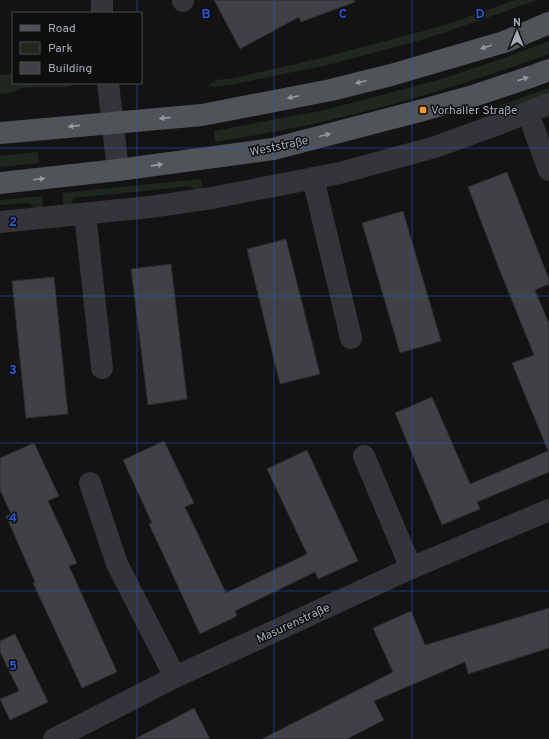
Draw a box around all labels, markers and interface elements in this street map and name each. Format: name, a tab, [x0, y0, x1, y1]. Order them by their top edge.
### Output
text: B	[202, 7, 211, 23]
text: C	[339, 7, 347, 23]
text: D	[475, 7, 485, 23]
legend	[12, 12, 142, 84]
north arrow	[497, 12, 537, 52]
text: N	[513, 16, 521, 30]
text: Road	[48, 21, 76, 37]
text: Park	[48, 41, 73, 57]
one-way arrow	[480, 44, 492, 50]
text: Building	[48, 61, 92, 77]
one-way arrow	[518, 76, 530, 82]
one-way arrow	[355, 80, 368, 86]
one-way arrow	[287, 94, 299, 100]
place label: Vorhaller Straße	[431, 103, 517, 119]
marker: Vorhaller Straße	[418, 105, 428, 115]
one-way arrow	[159, 114, 171, 121]
one-way arrow	[68, 123, 80, 129]
one-way arrow	[319, 132, 331, 138]
street label: Weststraße	[248, 133, 310, 161]
one-way arrow	[151, 162, 163, 168]
one-way arrow	[33, 175, 45, 182]
text: 2	[9, 215, 17, 231]
text: 3	[9, 363, 17, 379]
text: 4	[9, 511, 17, 527]
street label: Masurenstraße	[254, 600, 333, 648]
text: 5	[9, 659, 17, 675]

